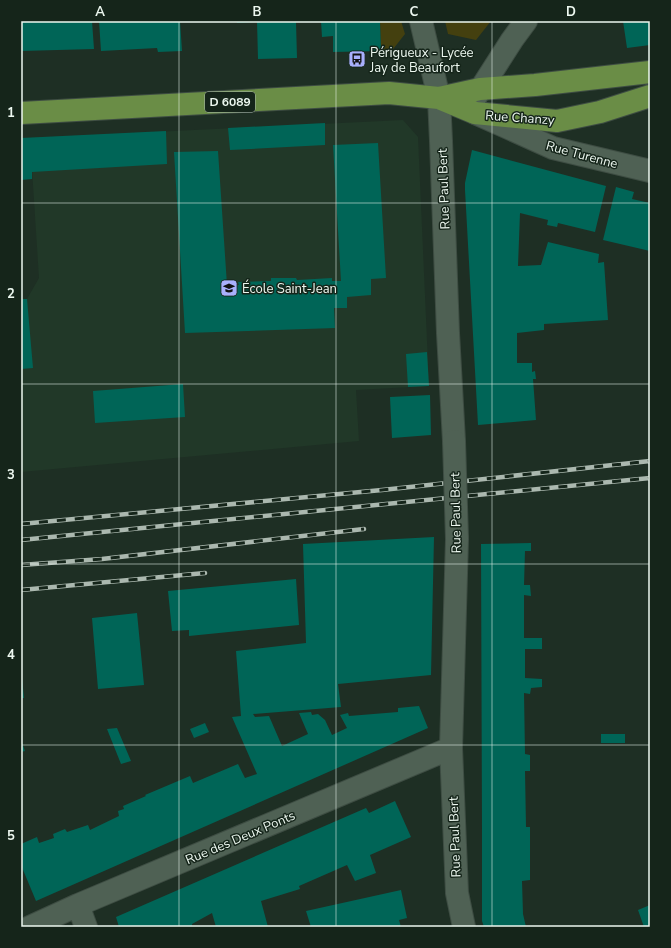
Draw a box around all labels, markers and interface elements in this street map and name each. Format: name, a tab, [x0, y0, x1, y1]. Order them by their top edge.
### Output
text: A	[95, 3, 105, 21]
text: B	[253, 3, 262, 21]
text: C	[410, 3, 419, 21]
text: D	[566, 3, 576, 21]
place label: Périgueux - Lycée Jay de Beaufort	[369, 44, 474, 77]
bus stop icon: Périgueux - Lycée Jay de Beaufort	[347, 49, 367, 69]
road number: D 6089	[205, 92, 255, 112]
text: 1	[7, 104, 15, 122]
street label: Rue Chanzy	[485, 107, 555, 129]
street label: Rue Turenne	[544, 137, 620, 173]
street label: Rue Paul Bert	[434, 148, 454, 230]
school or university icon: École Saint-Jean	[219, 278, 239, 298]
place label: École Saint-Jean	[242, 279, 337, 298]
text: 2	[7, 285, 15, 303]
text: 3	[7, 466, 15, 484]
street label: Rue Paul Bert	[446, 472, 466, 554]
text: 4	[7, 646, 15, 664]
street label: Rue Paul Bert	[445, 796, 465, 878]
street label: Rue des Deux Ponts	[183, 807, 298, 869]
text: 5	[7, 827, 15, 845]

